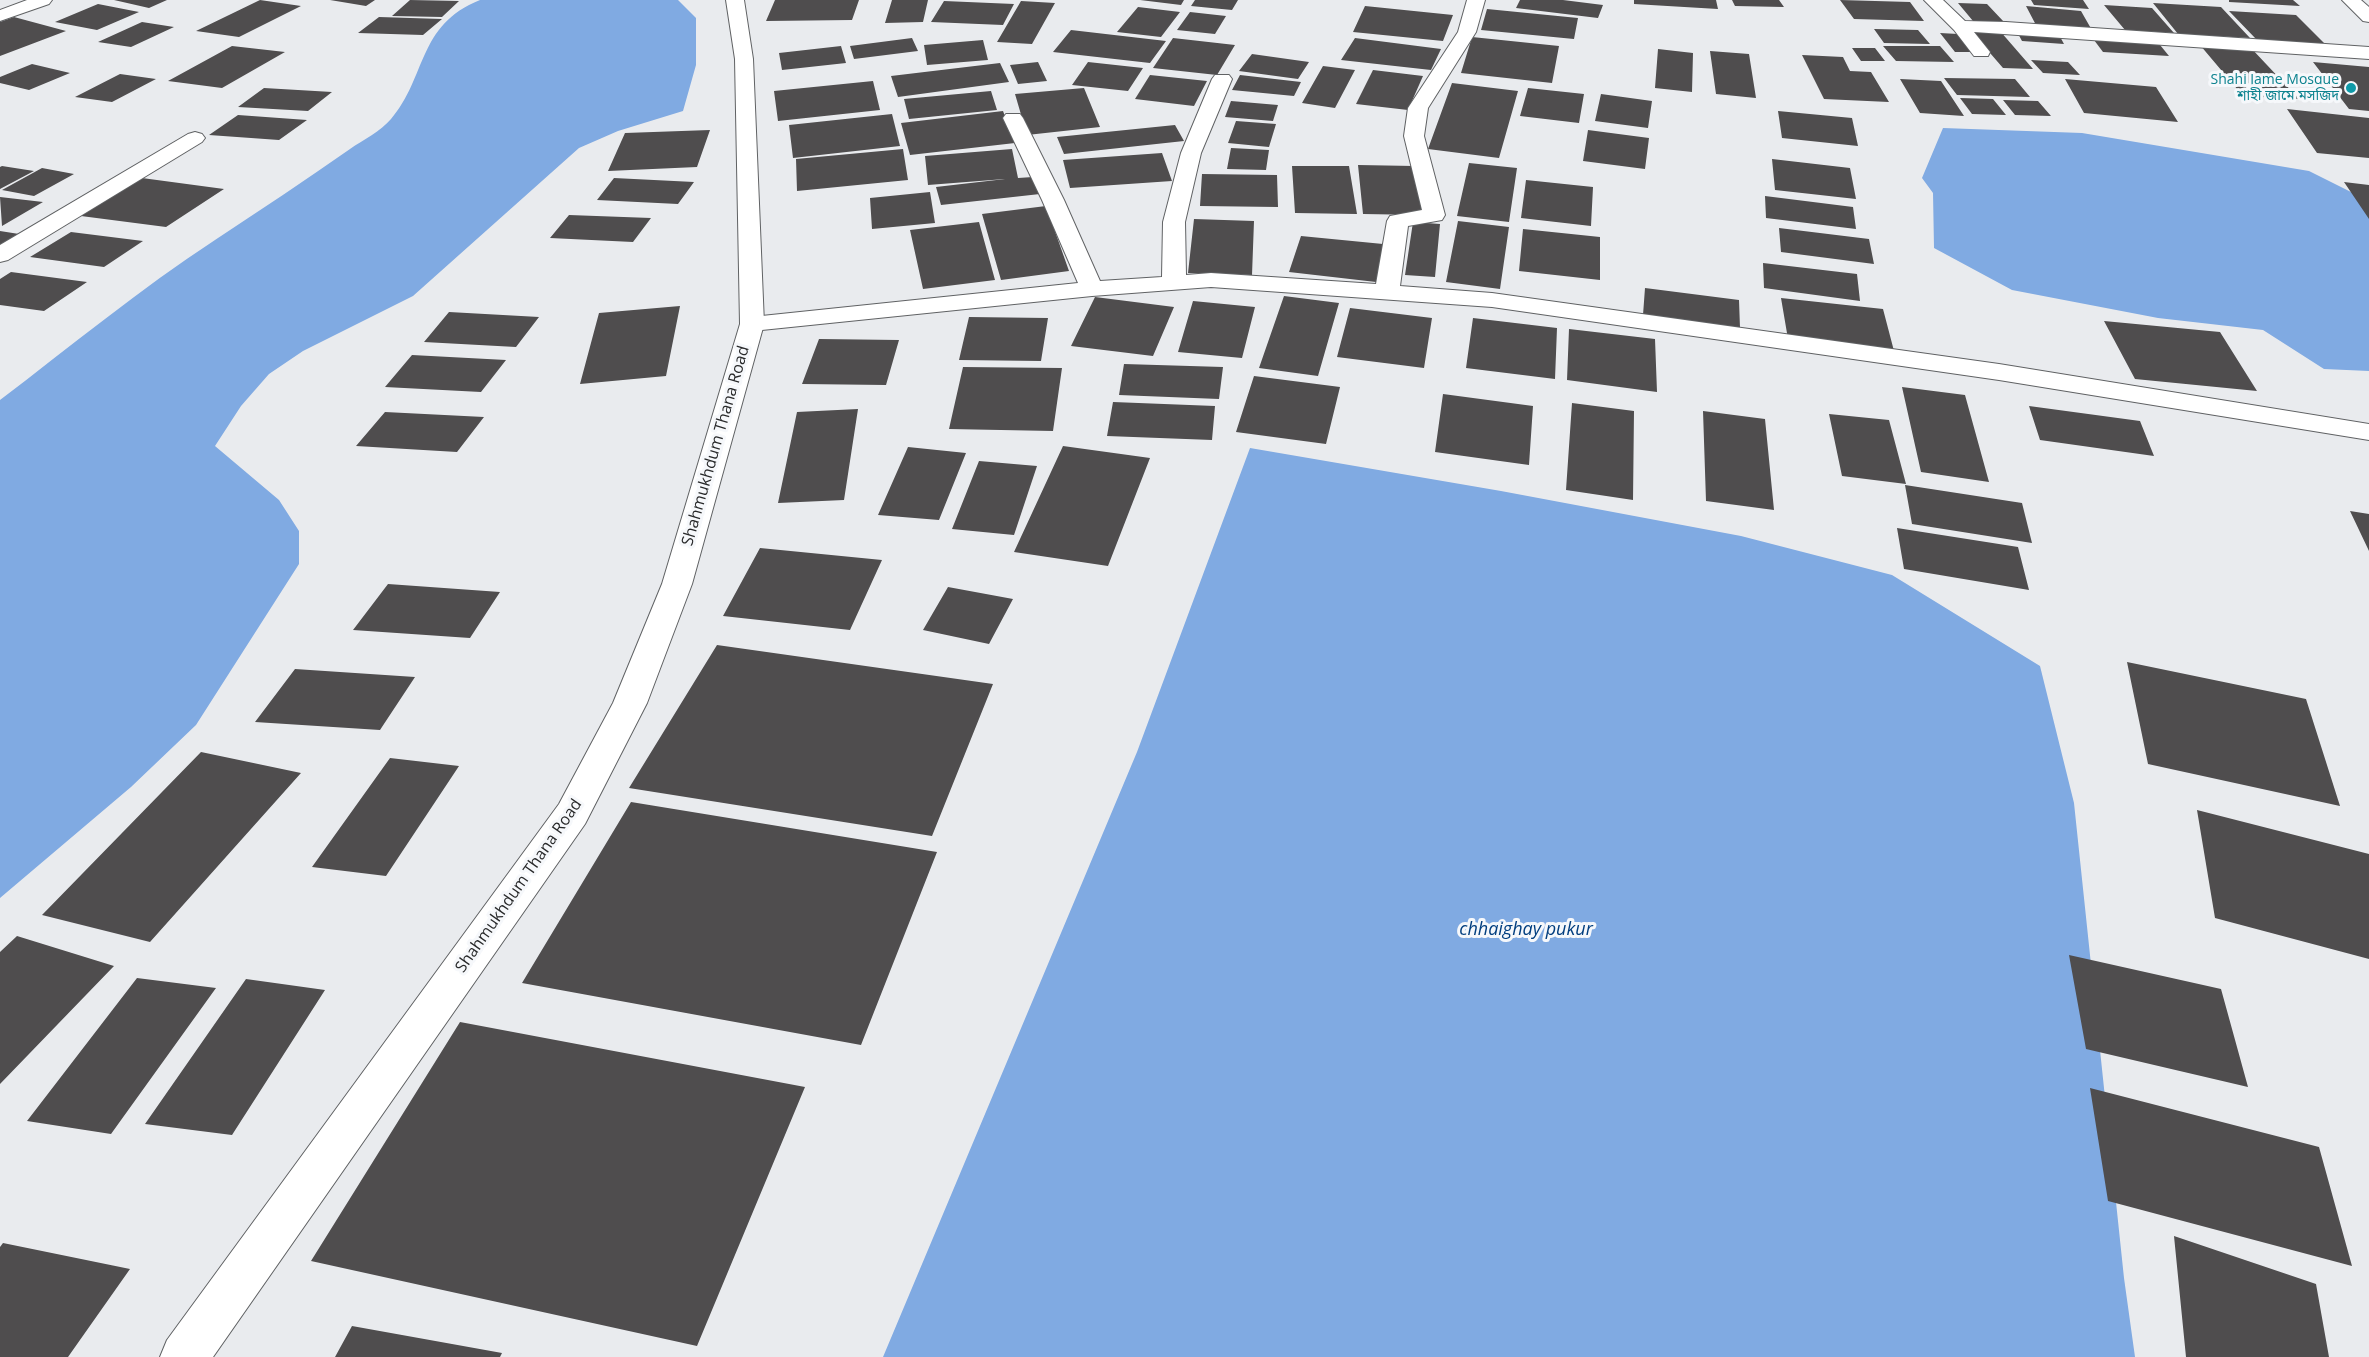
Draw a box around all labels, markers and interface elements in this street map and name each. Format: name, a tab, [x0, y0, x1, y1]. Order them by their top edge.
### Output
place label: Shahi Jame Mosque শাহী জামে মসজিদ	[2211, 72, 2339, 104]
marker: Shahi Jame Mosque শাহী জামে মসজিদ	[2344, 81, 2358, 95]
street label: Shahmukhdum Thana Road	[678, 344, 754, 548]
street label: Shahmukhdum Thana Road	[452, 796, 586, 976]
water label: chhaighay pukur	[1459, 919, 1593, 941]

